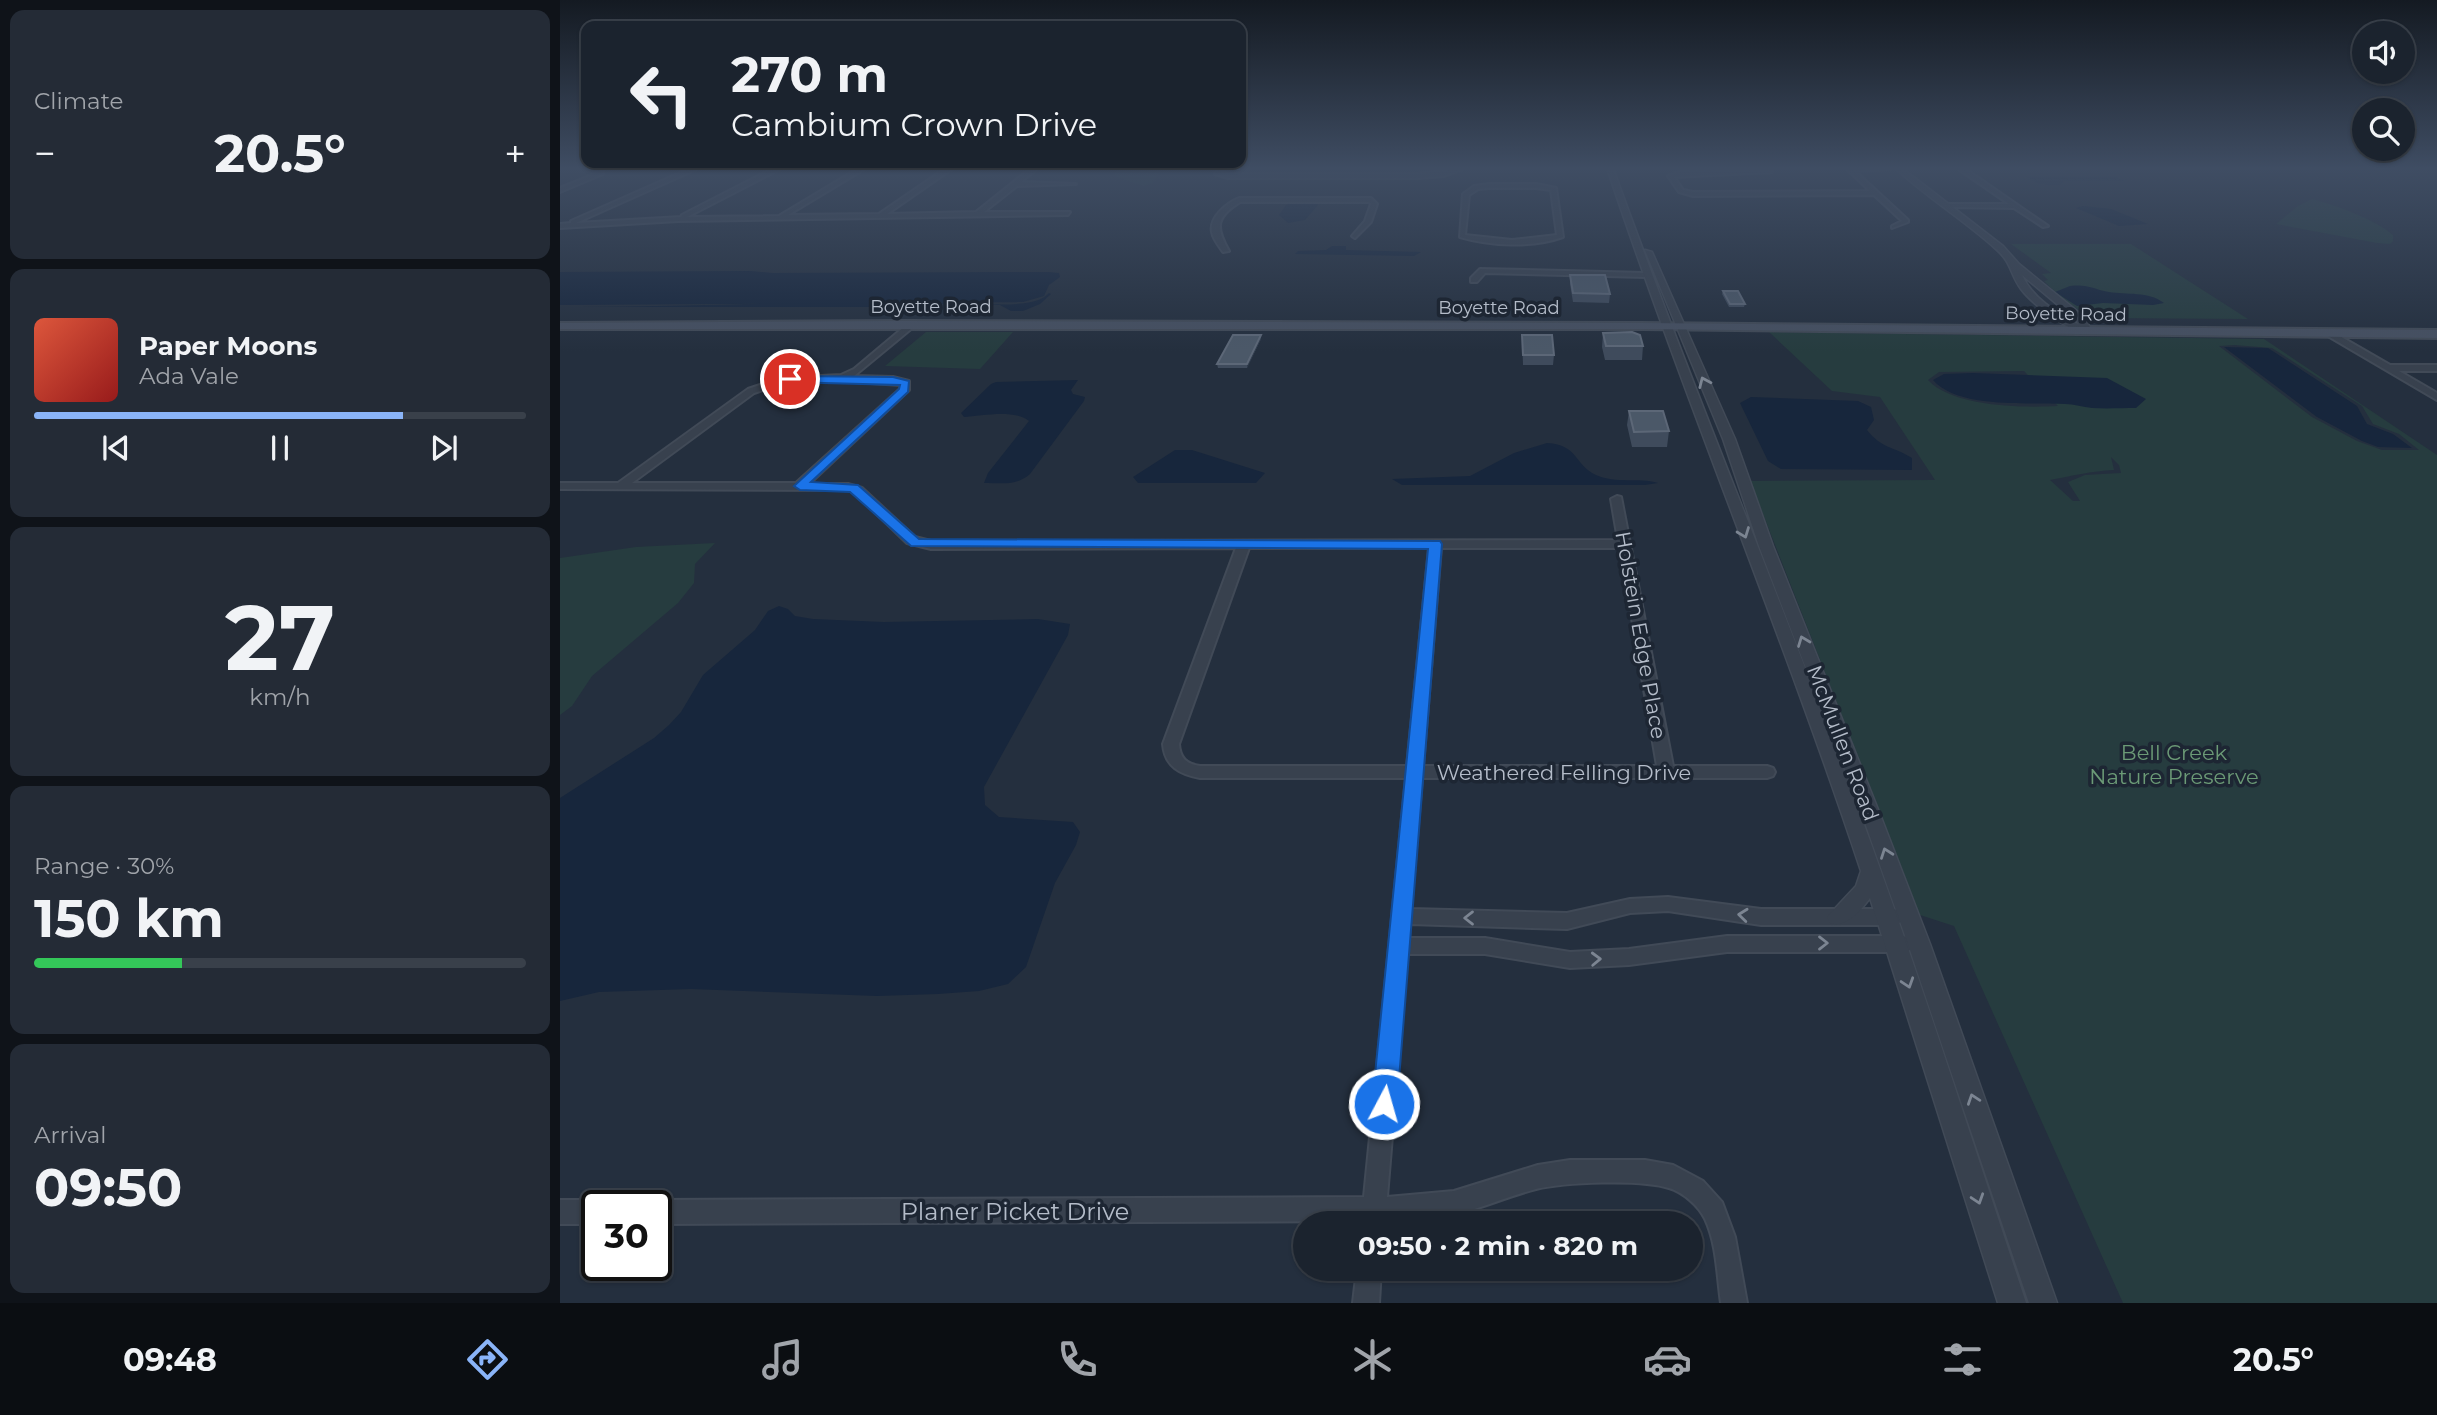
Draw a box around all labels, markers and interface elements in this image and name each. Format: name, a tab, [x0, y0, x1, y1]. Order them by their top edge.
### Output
map controls	[2352, 21, 2415, 161]
button: sound	[2352, 21, 2415, 84]
text: 270 m	[731, 45, 888, 104]
icon: left	[616, 49, 707, 140]
text: Climate	[34, 87, 123, 115]
button: search	[2352, 98, 2415, 161]
text: Cambium Crown Drive	[731, 105, 1097, 144]
text: 20.5°	[214, 122, 346, 185]
text: −	[34, 130, 56, 177]
text: +	[504, 130, 526, 177]
street label: Boyette Road	[870, 296, 992, 318]
street label: Boyette Road	[1438, 297, 1560, 319]
street label: Boyette Road	[2005, 302, 2127, 326]
text: Paper Moons	[139, 330, 317, 362]
pin	[760, 349, 820, 409]
icon: arrive	[771, 360, 809, 398]
text: Ada Vale	[139, 362, 239, 390]
one-way arrow	[1698, 377, 1712, 390]
icon: previous	[97, 429, 135, 467]
icon: pause	[261, 429, 299, 467]
icon: next	[425, 429, 463, 467]
one-way arrow	[1736, 526, 1750, 538]
street label: Holstein Edge Place	[1610, 529, 1672, 741]
text: 27	[225, 582, 335, 693]
one-way arrow	[1798, 636, 1812, 648]
street label: McMullen Road	[1802, 662, 1884, 824]
text: km/h	[249, 683, 311, 711]
park label: Bell Creek Nature Preserve	[2089, 740, 2259, 789]
street label: Weathered Felling Drive	[1437, 760, 1691, 785]
one-way arrow	[1880, 848, 1894, 860]
text: Range · 30%	[34, 852, 174, 880]
text: 150 km	[34, 887, 224, 950]
one-way arrow	[1737, 907, 1749, 922]
one-way arrow	[1463, 910, 1474, 926]
one-way arrow	[1818, 935, 1829, 951]
one-way arrow	[1592, 951, 1602, 967]
one-way arrow	[1900, 976, 1914, 988]
position arrow	[1347, 1067, 1421, 1141]
one-way arrow	[1967, 1094, 1981, 1106]
text: Arrival	[34, 1121, 107, 1149]
text: 09:50	[34, 1156, 182, 1219]
speed limit sign: 30	[581, 1190, 672, 1281]
one-way arrow	[1970, 1192, 1984, 1205]
street label: Planer Picket Drive	[901, 1197, 1129, 1226]
text: 09:50 · 2 min · 820 m	[1358, 1230, 1638, 1262]
icon: directions	[463, 1335, 512, 1384]
icon: music	[758, 1335, 807, 1384]
icon: phone	[1053, 1335, 1102, 1384]
icon: climate	[1348, 1335, 1397, 1384]
icon: car	[1643, 1335, 1692, 1384]
icon: filters	[1938, 1335, 1987, 1384]
text: 09:48	[123, 1340, 217, 1379]
text: 20.5°	[2233, 1340, 2314, 1379]

